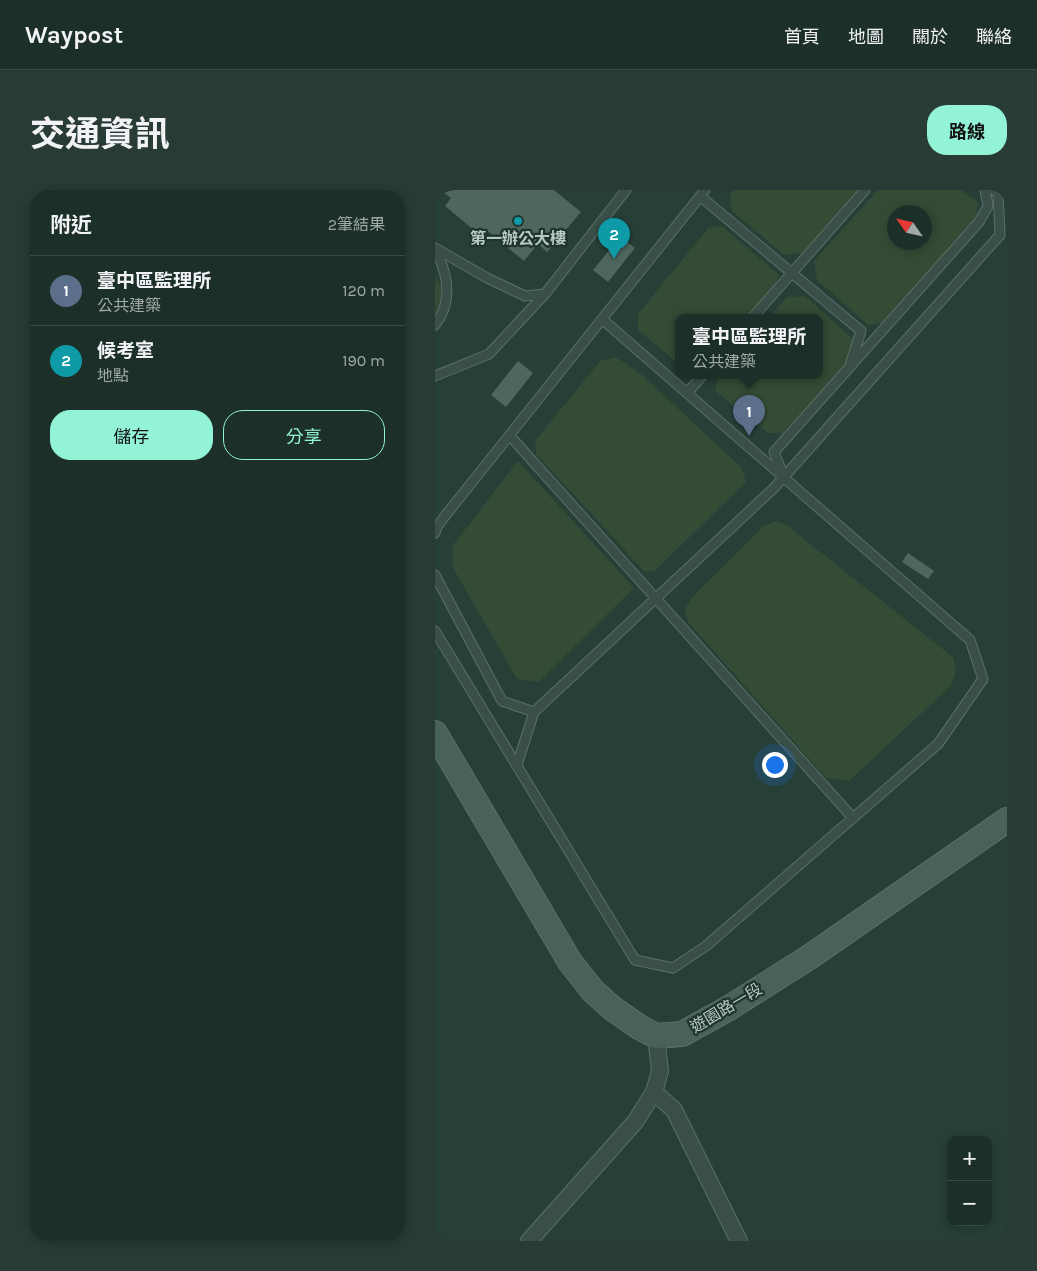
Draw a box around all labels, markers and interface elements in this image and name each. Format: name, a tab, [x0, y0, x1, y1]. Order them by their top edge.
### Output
text: Waypost	[25, 21, 123, 49]
text: 首頁	[784, 26, 820, 48]
text: 地圖	[848, 26, 884, 48]
text: 關於	[912, 26, 948, 48]
text: 聯絡	[976, 26, 1012, 48]
button: 路線	[927, 105, 1007, 155]
text: 交通資訊	[30, 114, 170, 155]
north arrow	[887, 205, 932, 250]
text: 附近	[50, 213, 92, 237]
text: 2筆結果	[328, 215, 385, 234]
marker: 第一辦公大樓	[512, 215, 524, 227]
pin: 2	[598, 218, 630, 259]
place label: 第一辦公大樓	[470, 229, 566, 248]
text: 臺中區監理所	[97, 270, 211, 292]
text: 1	[63, 281, 69, 300]
text: 120 m	[342, 281, 385, 300]
text: 公共建築	[97, 296, 161, 315]
popup	[675, 314, 823, 379]
text: 臺中區監理所	[692, 326, 806, 348]
text: 候考室	[97, 340, 154, 362]
text: 2	[61, 351, 71, 370]
text: 190 m	[342, 351, 385, 370]
text: 公共建築	[692, 352, 756, 371]
text: 地點	[97, 366, 129, 385]
pin: 1	[733, 395, 765, 436]
button: 儲存	[50, 410, 213, 460]
button: 分享	[223, 410, 385, 460]
your location	[762, 752, 788, 778]
street label: 遊園路一段	[687, 979, 765, 1037]
map controls	[947, 1136, 992, 1226]
button: +	[947, 1136, 992, 1181]
button: −	[947, 1181, 992, 1226]

